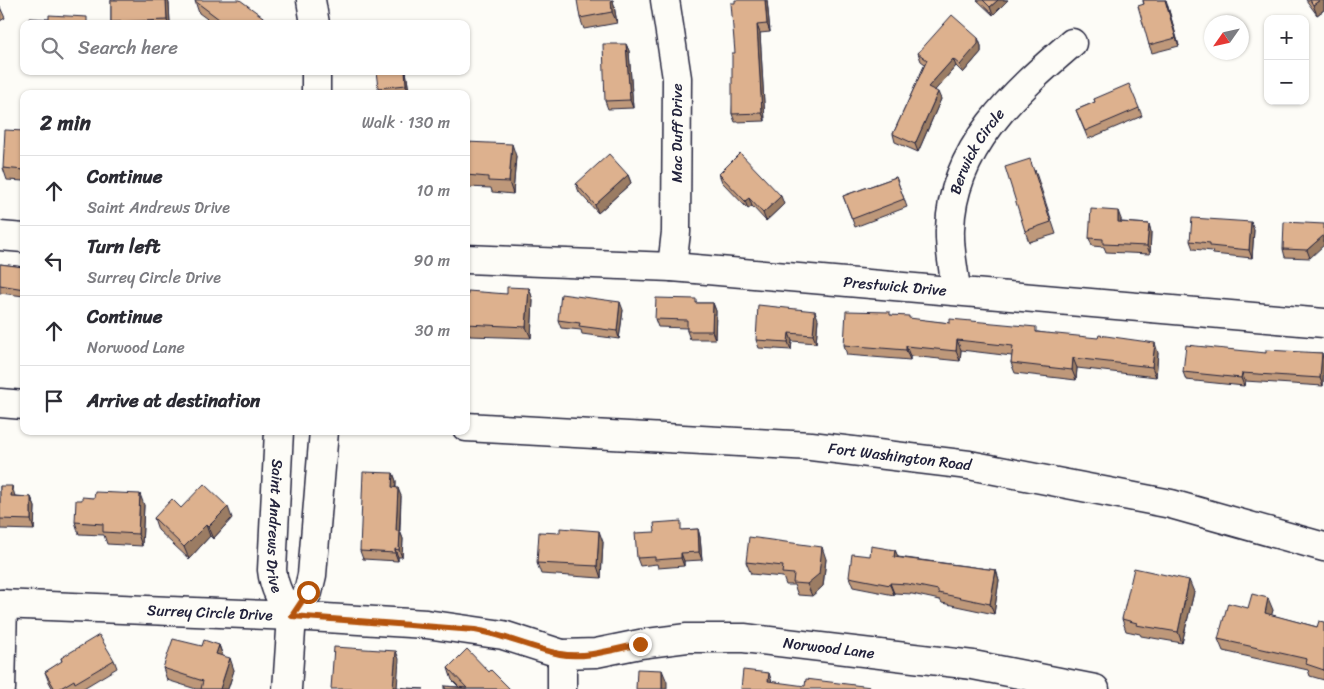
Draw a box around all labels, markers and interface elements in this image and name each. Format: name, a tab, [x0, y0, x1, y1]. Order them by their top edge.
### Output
north arrow	[1204, 15, 1249, 60]
map controls	[1264, 15, 1309, 105]
button: +	[1264, 15, 1309, 60]
search box	[20, 20, 470, 75]
text: Search here	[78, 31, 178, 64]
icon: search	[38, 34, 66, 62]
button: −	[1264, 60, 1309, 105]
street label: Mac Duff Drive	[664, 83, 690, 183]
street label: Berwick Circle	[942, 102, 1011, 198]
text: 2 min	[40, 104, 91, 142]
text: Walk · 130 m	[362, 108, 450, 137]
text: Continue	[87, 160, 163, 193]
text: 10 m	[417, 176, 450, 205]
icon: ahead	[40, 177, 68, 205]
text: Saint Andrews Drive	[87, 193, 230, 222]
text: Turn left	[87, 230, 160, 263]
text: 90 m	[414, 246, 450, 275]
icon: left	[40, 247, 68, 275]
text: Surrey Circle Drive	[87, 263, 221, 292]
street label: Prestwick Drive	[842, 269, 948, 304]
text: Continue	[87, 300, 163, 333]
text: 30 m	[415, 316, 450, 345]
icon: ahead	[40, 317, 68, 345]
text: Norwood Lane	[87, 333, 185, 362]
text: Arrive at destination	[87, 384, 260, 417]
icon: arrive	[40, 387, 68, 415]
street label: Fort Washington Road	[827, 435, 974, 478]
street label: Saint Andrews Drive	[259, 458, 291, 597]
route start	[297, 581, 320, 604]
street label: Surrey Circle Drive	[147, 597, 273, 628]
street label: Norwood Lane	[782, 630, 876, 666]
route end	[629, 633, 652, 656]

